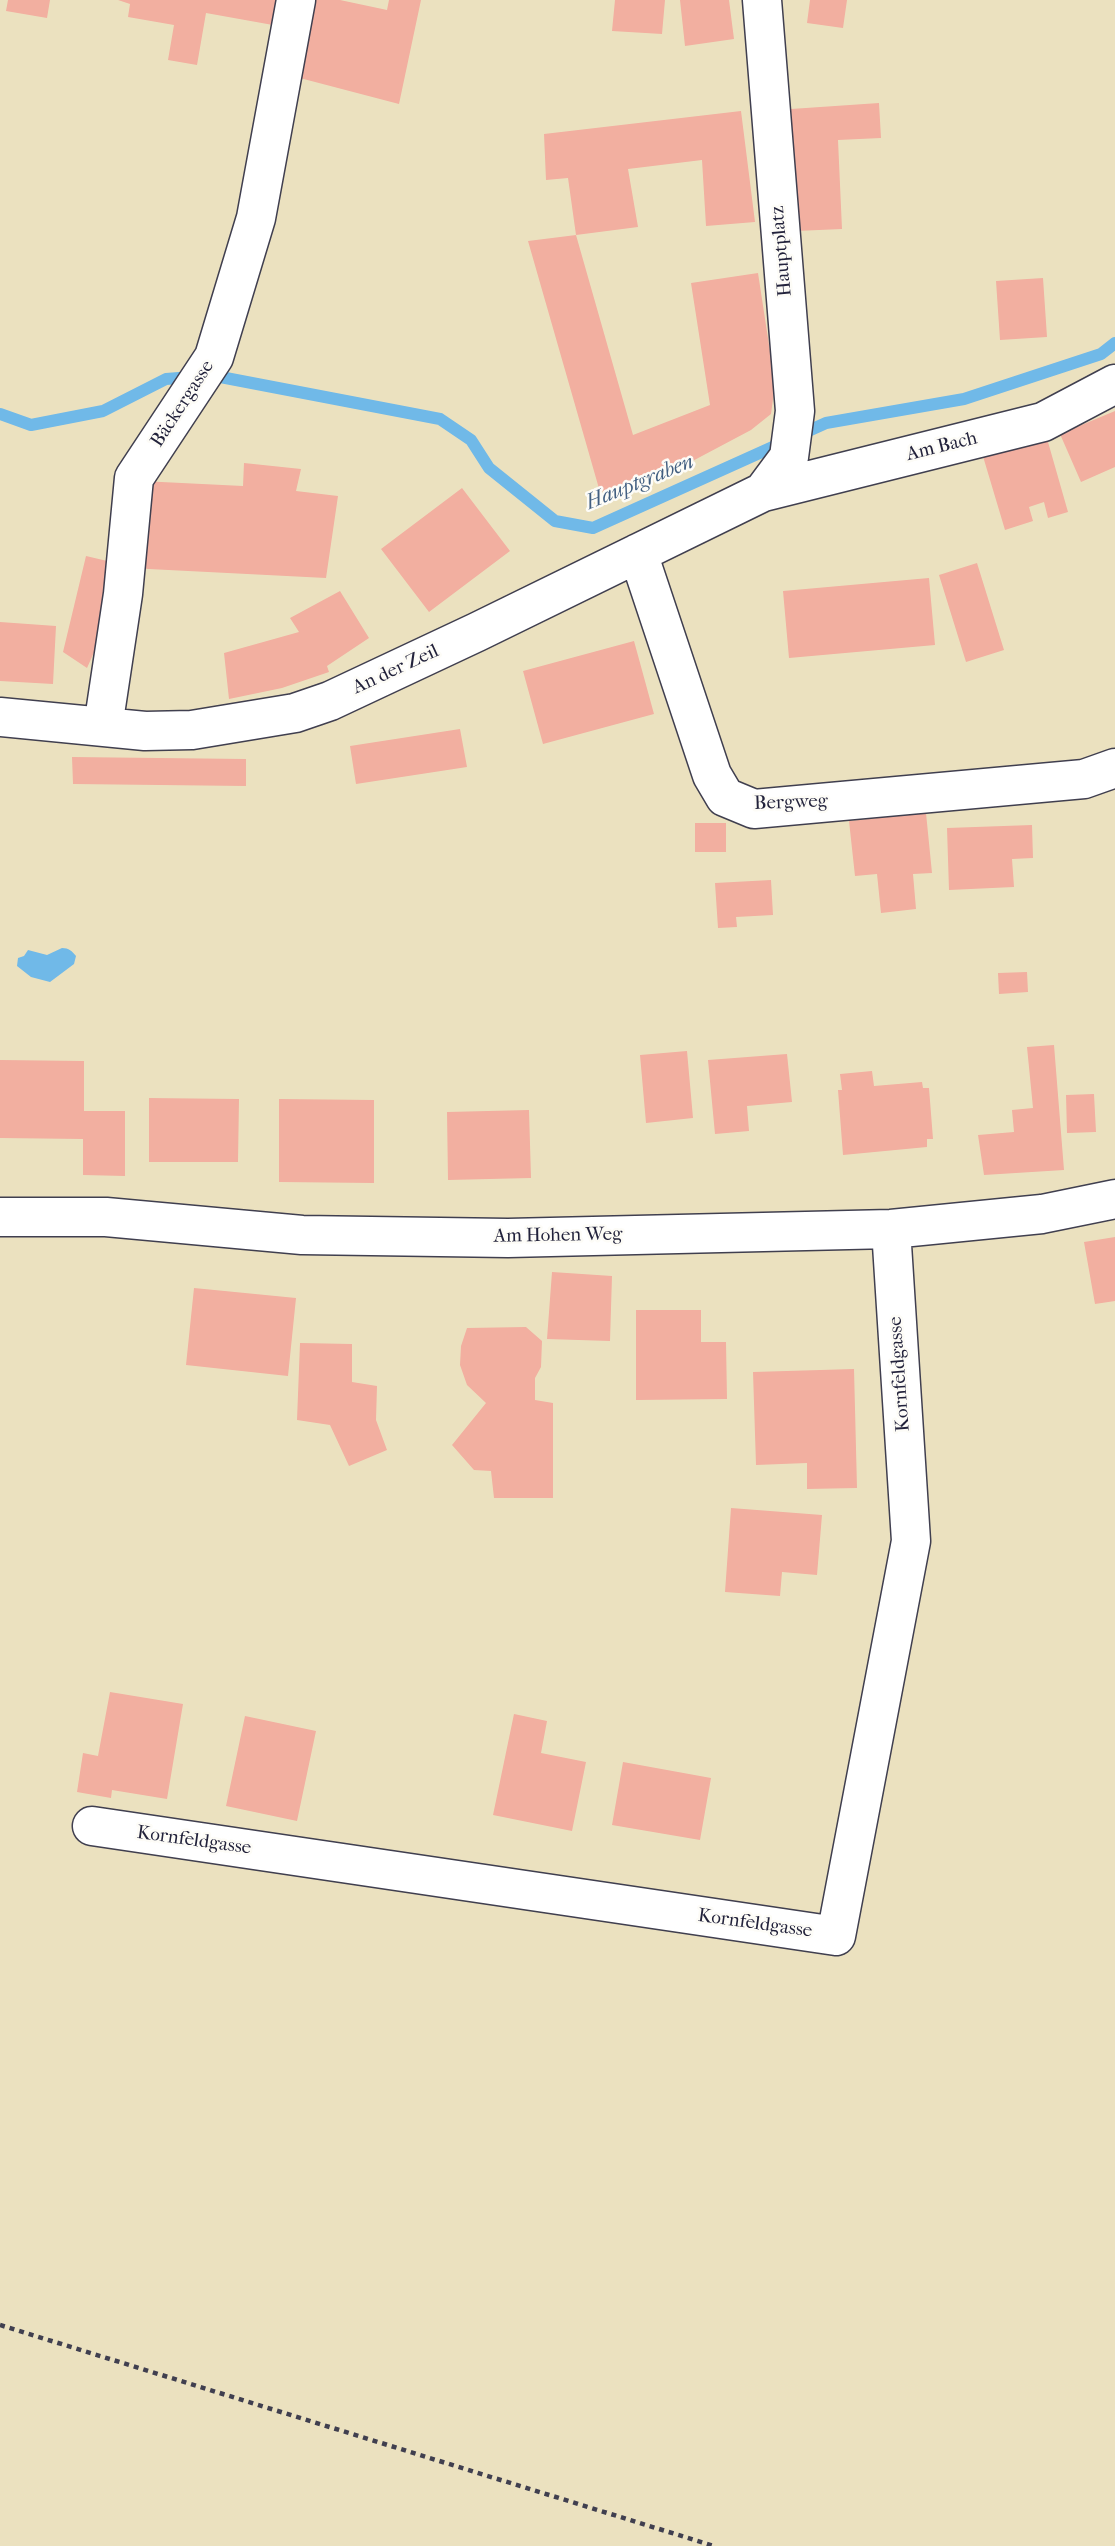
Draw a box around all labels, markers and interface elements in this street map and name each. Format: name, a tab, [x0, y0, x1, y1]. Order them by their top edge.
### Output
street label: Hauptplatz	[767, 205, 797, 297]
street label: Bäckergasse	[147, 356, 219, 452]
street label: Am Bach	[904, 427, 980, 467]
water label: Hauptgraben	[582, 450, 698, 516]
street label: An der Zeil	[349, 640, 443, 700]
street label: Bergweg	[754, 790, 828, 816]
street label: Am Hohen Weg	[494, 1223, 622, 1249]
street label: Kornfeldgasse	[885, 1316, 915, 1432]
street label: Kornfeldgasse	[135, 1822, 253, 1860]
street label: Kornfeldgasse	[696, 1905, 814, 1943]

